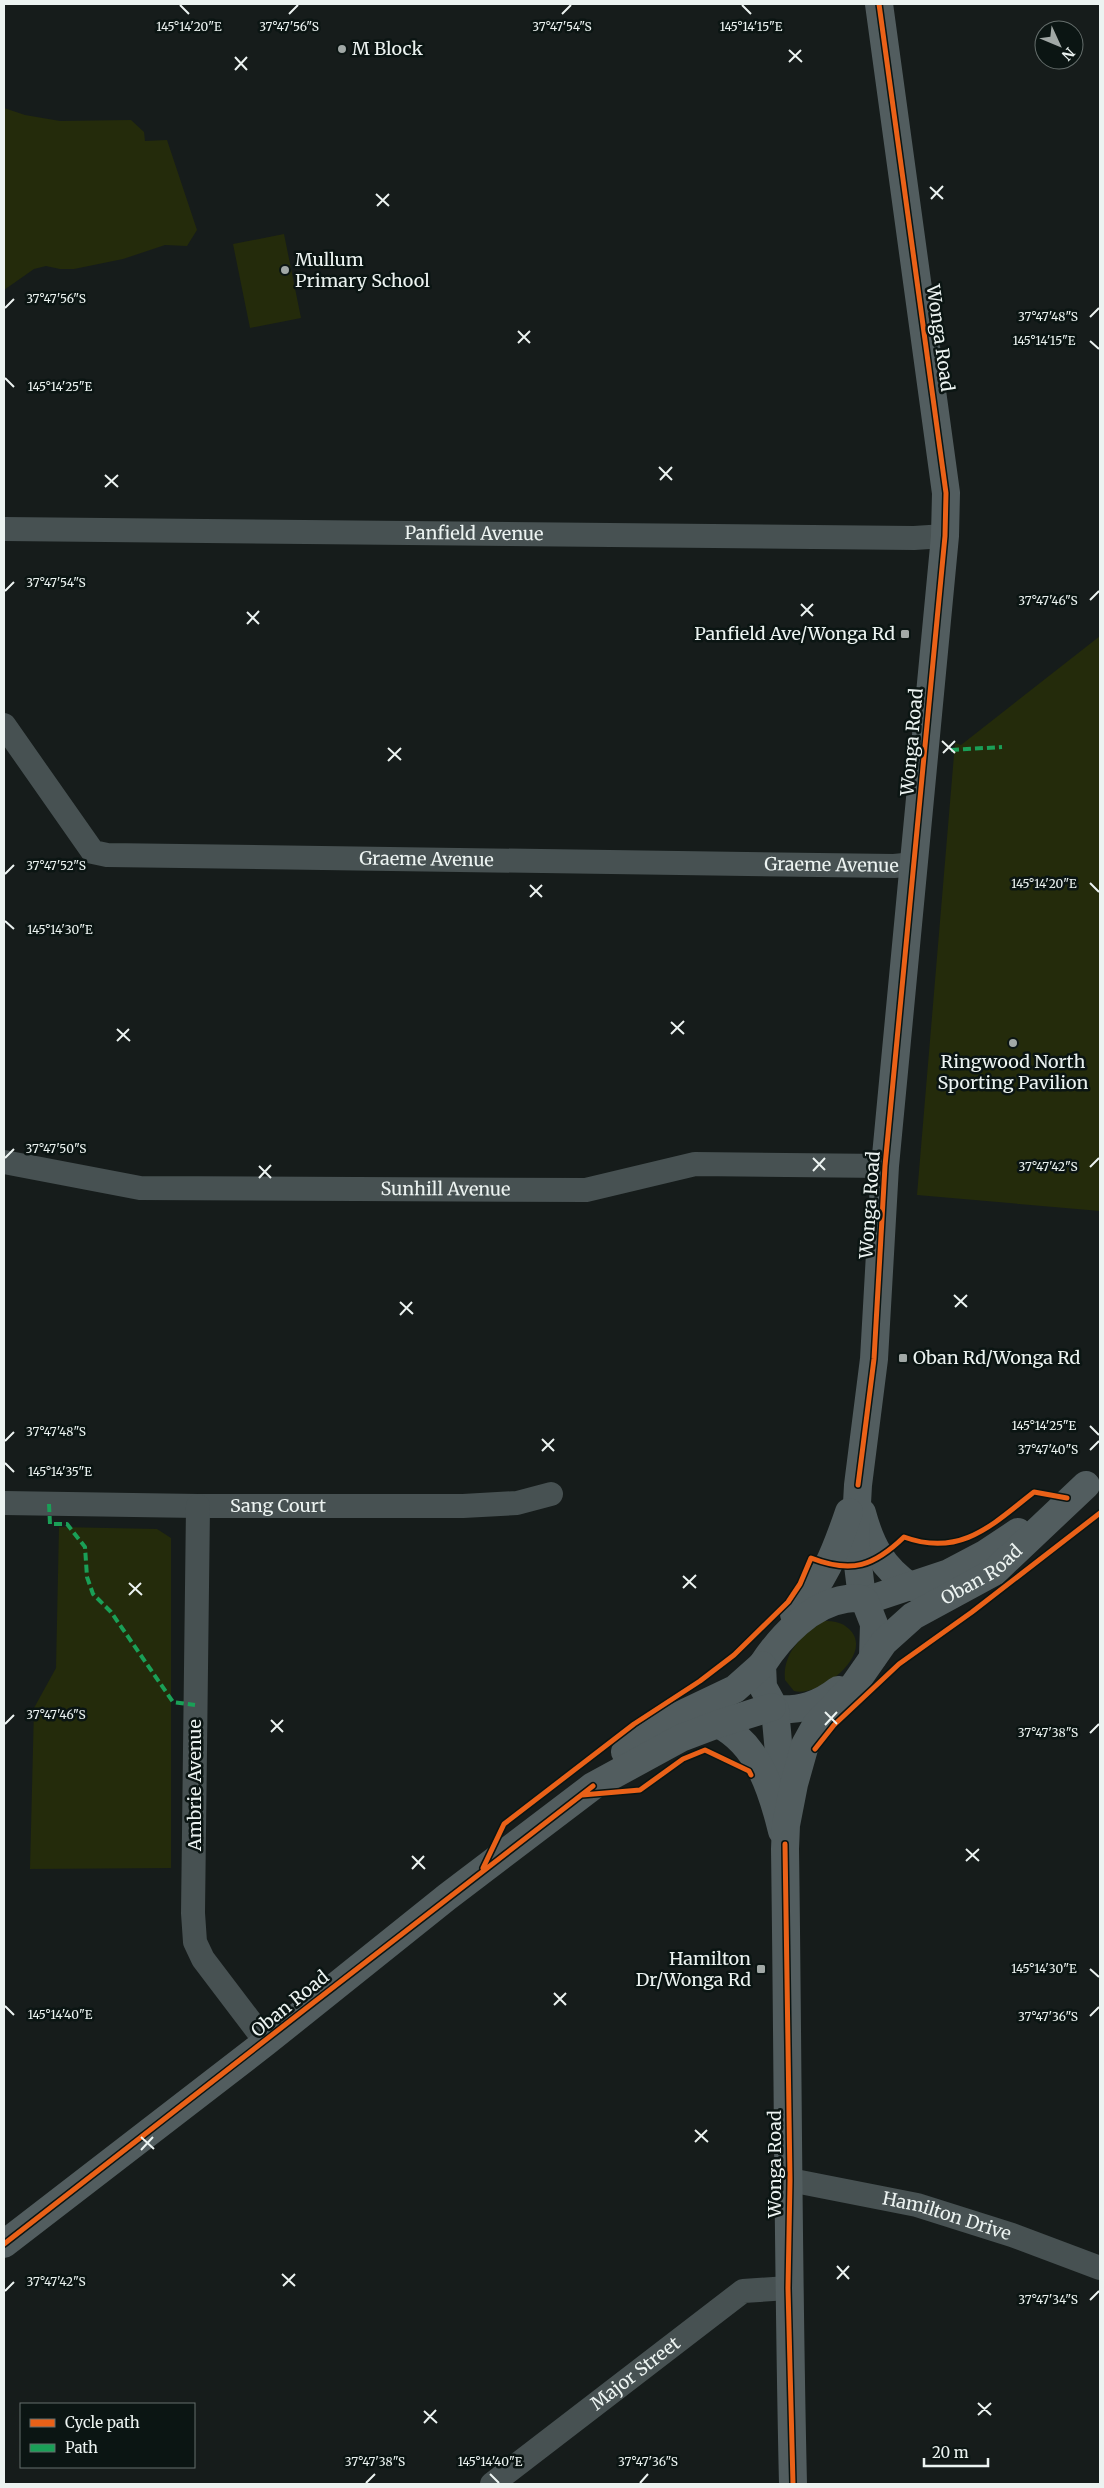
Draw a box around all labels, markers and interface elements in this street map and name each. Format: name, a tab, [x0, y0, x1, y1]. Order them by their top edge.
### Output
text: 145°14'20"E	[156, 19, 222, 34]
text: 37°47'56"S	[259, 19, 319, 34]
text: 37°47'54"S	[532, 19, 592, 34]
text: 145°14'15"E	[720, 19, 783, 34]
north arrow	[1034, 20, 1084, 70]
place label: M Block	[352, 37, 423, 60]
marker: M Block	[336, 43, 348, 55]
text: N	[1058, 44, 1079, 64]
place label: Mullum Primary School	[295, 248, 430, 292]
marker: Mullum Primary School	[279, 264, 291, 276]
street label: Wonga Road	[921, 282, 959, 393]
text: 37°47'56"S	[26, 291, 86, 306]
text: 37°47'48"S	[1018, 309, 1078, 324]
text: 145°14'15"E	[1013, 333, 1076, 348]
text: 145°14'25"E	[28, 379, 93, 394]
street label: Panfield Avenue	[404, 521, 544, 545]
text: 37°47'54"S	[26, 575, 86, 590]
text: 37°47'46"S	[1018, 593, 1078, 608]
place label: Panfield Ave/Wonga Rd	[694, 622, 895, 645]
marker: Panfield Ave/Wonga Rd	[899, 628, 911, 640]
street label: Wonga Road	[895, 687, 928, 798]
street label: Graeme Avenue	[359, 847, 494, 871]
street label: Graeme Avenue	[764, 852, 900, 877]
text: 37°47'52"S	[26, 858, 86, 873]
text: 145°14'20"E	[1011, 876, 1077, 891]
text: 145°14'30"E	[27, 922, 93, 937]
marker: Ringwood North Sporting Pavilion	[1007, 1037, 1019, 1049]
place label: Ringwood North Sporting Pavilion	[938, 1050, 1089, 1094]
text: 37°47'50"S	[26, 1141, 86, 1156]
street label: Wonga Road	[854, 1150, 885, 1261]
text: 37°47'42"S	[1018, 1159, 1078, 1174]
street label: Sunhill Avenue	[381, 1177, 511, 1201]
place label: Oban Rd/Wonga Rd	[913, 1346, 1081, 1369]
marker: Oban Rd/Wonga Rd	[897, 1352, 909, 1364]
text: 145°14'25"E	[1012, 1418, 1077, 1433]
text: 37°47'48"S	[26, 1424, 86, 1439]
text: 37°47'40"S	[1018, 1442, 1078, 1457]
text: 145°14'35"E	[28, 1464, 92, 1479]
street label: Sang Court	[230, 1494, 326, 1517]
street label: Oban Road	[937, 1539, 1027, 1610]
text: 37°47'46"S	[26, 1707, 86, 1722]
street label: Ambrie Avenue	[183, 1719, 206, 1852]
text: 37°47'38"S	[1018, 1725, 1078, 1740]
place label: Hamilton Dr/Wonga Rd	[636, 1947, 751, 1991]
text: 145°14'30"E	[1011, 1961, 1077, 1976]
marker: Hamilton Dr/Wonga Rd	[755, 1963, 767, 1975]
street label: Oban Road	[246, 1965, 333, 2042]
text: 145°14'40"E	[28, 2007, 93, 2022]
text: 37°47'36"S	[1018, 2009, 1078, 2024]
street label: Wonga Road	[763, 2110, 786, 2219]
street label: Hamilton Drive	[881, 2186, 1014, 2245]
text: 37°47'42"S	[26, 2274, 86, 2289]
text: 37°47'34"S	[1018, 2292, 1078, 2307]
street label: Major Street	[586, 2332, 685, 2415]
legend	[20, 2403, 195, 2468]
text: Cycle path	[65, 2413, 140, 2432]
scale bar	[924, 2436, 988, 2468]
text: Path	[65, 2438, 98, 2457]
text: 20 m	[932, 2443, 969, 2462]
text: 37°47'38"S	[345, 2454, 405, 2469]
text: 145°14'40"E	[458, 2454, 523, 2469]
text: 37°47'36"S	[618, 2454, 678, 2469]

